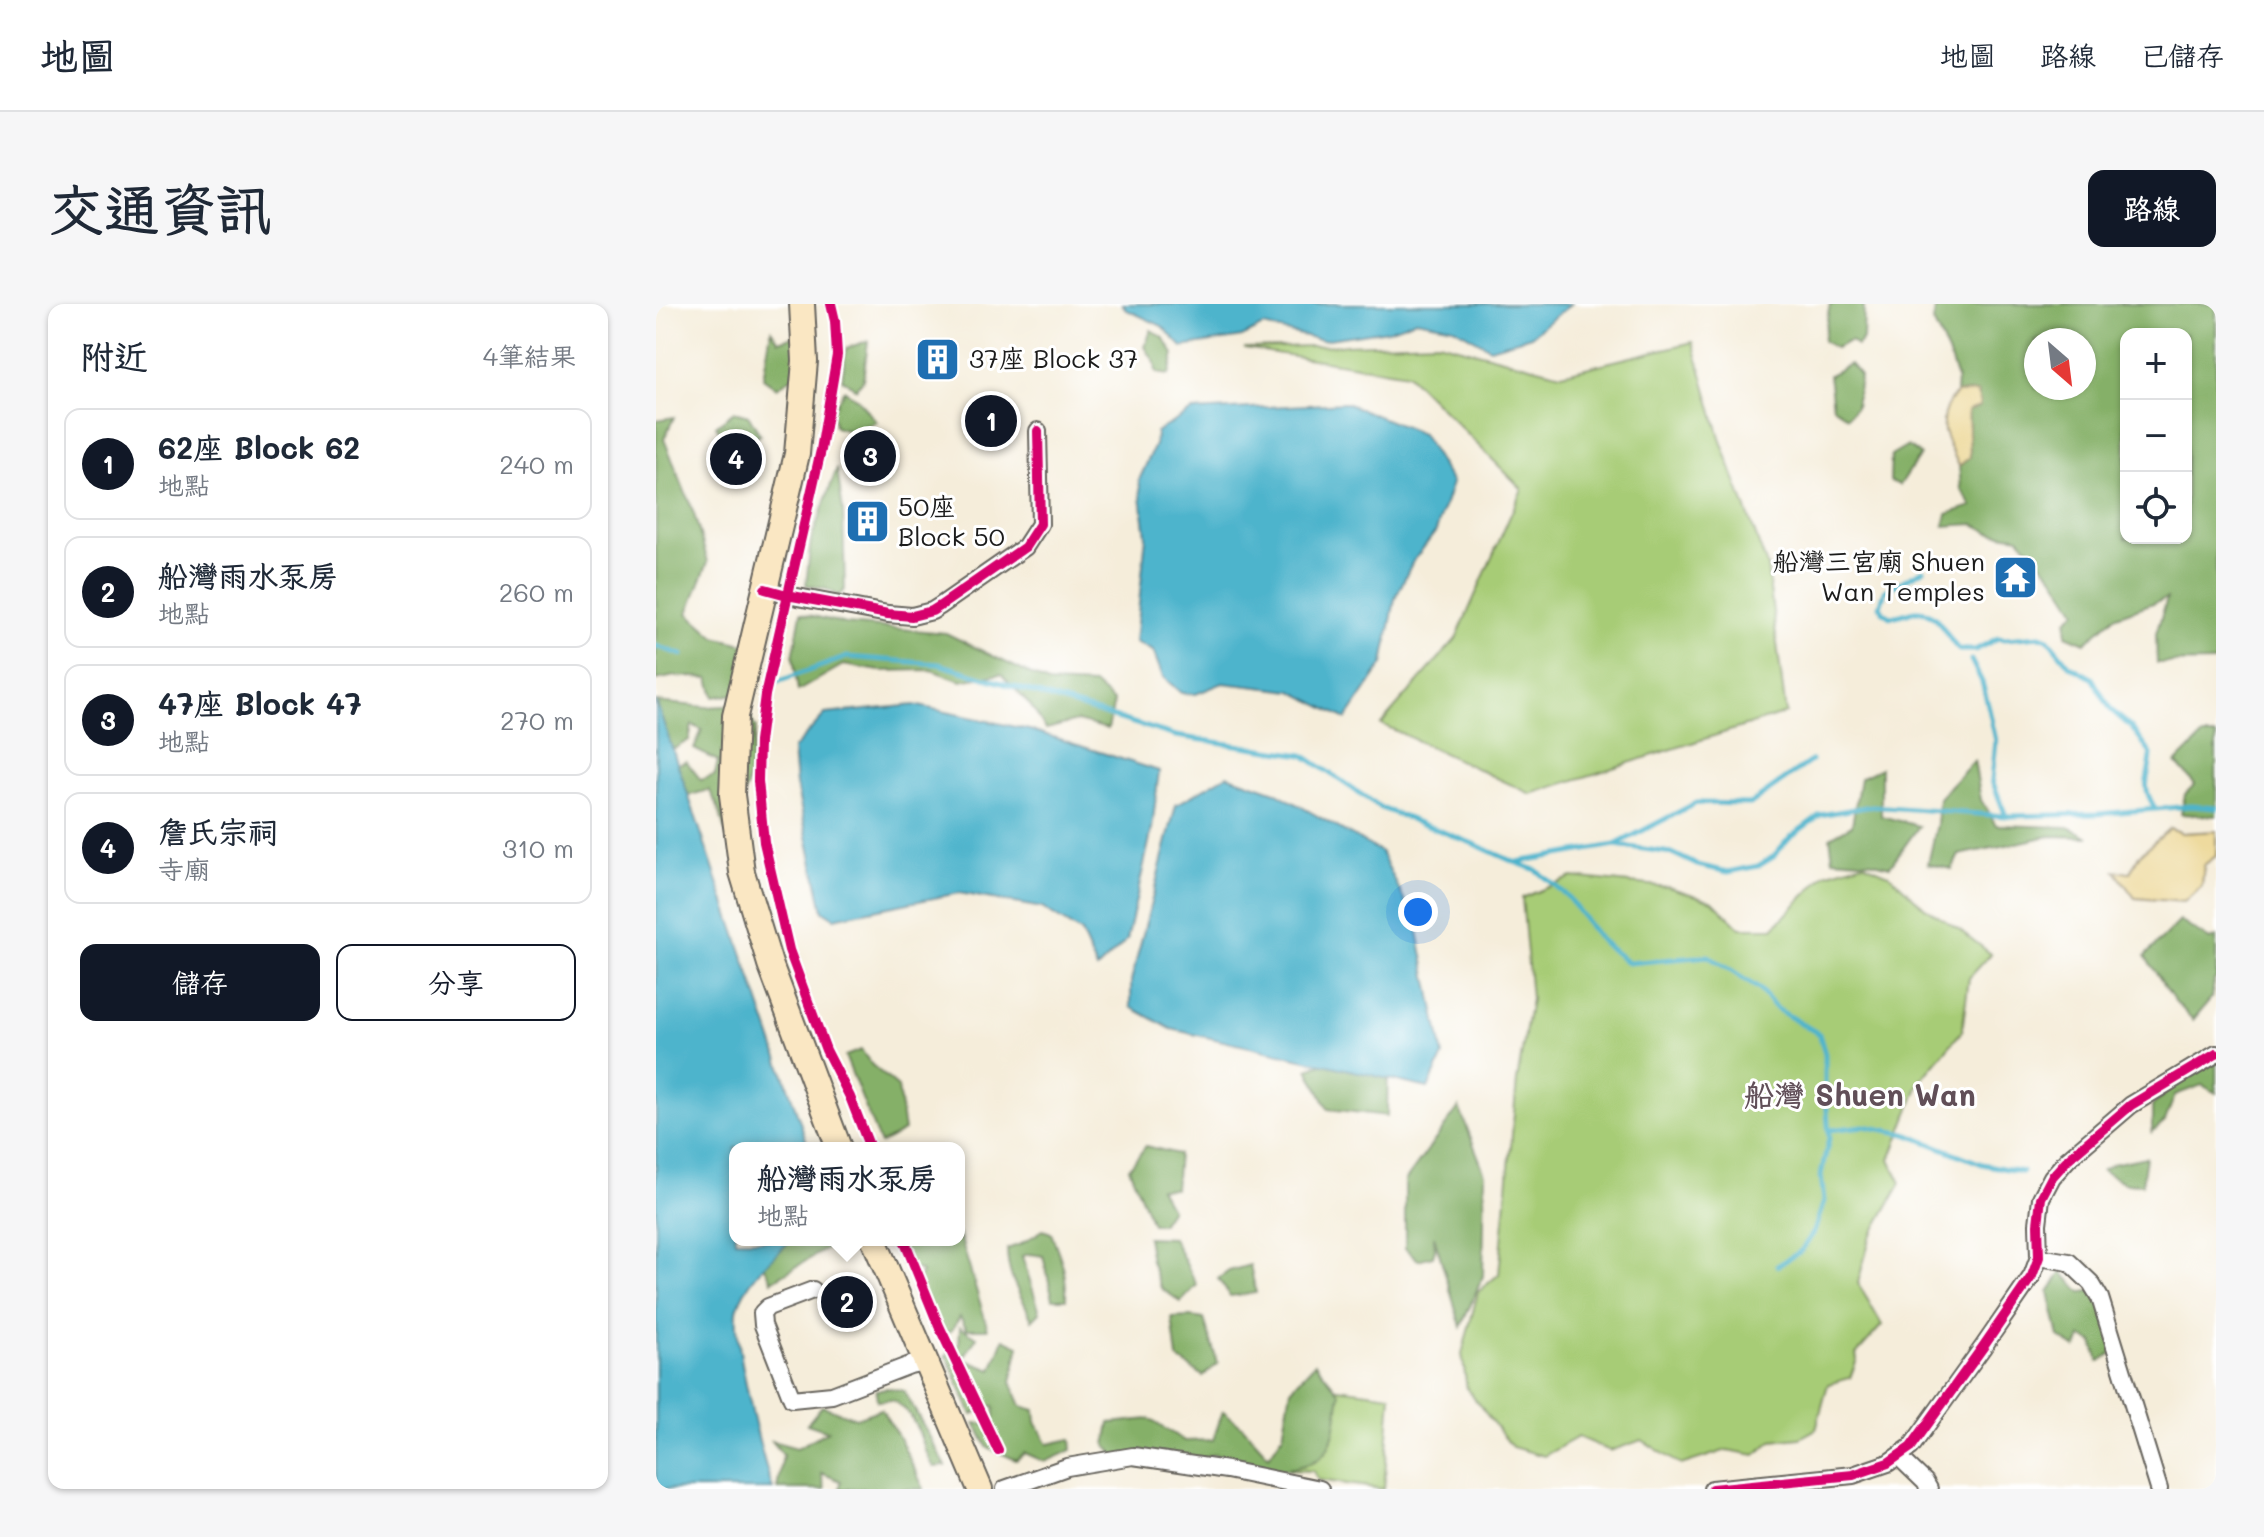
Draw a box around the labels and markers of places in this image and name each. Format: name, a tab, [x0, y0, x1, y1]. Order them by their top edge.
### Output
building icon: 37座 Block 37	[914, 335, 962, 383]
place label: 37座 Block 37	[969, 341, 1138, 375]
pin: 1	[965, 391, 1017, 451]
pin: 3	[844, 426, 896, 486]
pin: 4	[710, 429, 762, 489]
place label: 50座 Block 50	[898, 489, 1005, 553]
building icon: 50座 Block 50	[843, 498, 891, 546]
place label: 船灣三宮廟 Shuen Wan Temples	[1773, 544, 1985, 608]
temple icon: 船灣三宮廟 Shuen Wan Temples	[1992, 553, 2040, 601]
pin: 2	[821, 1272, 873, 1332]

